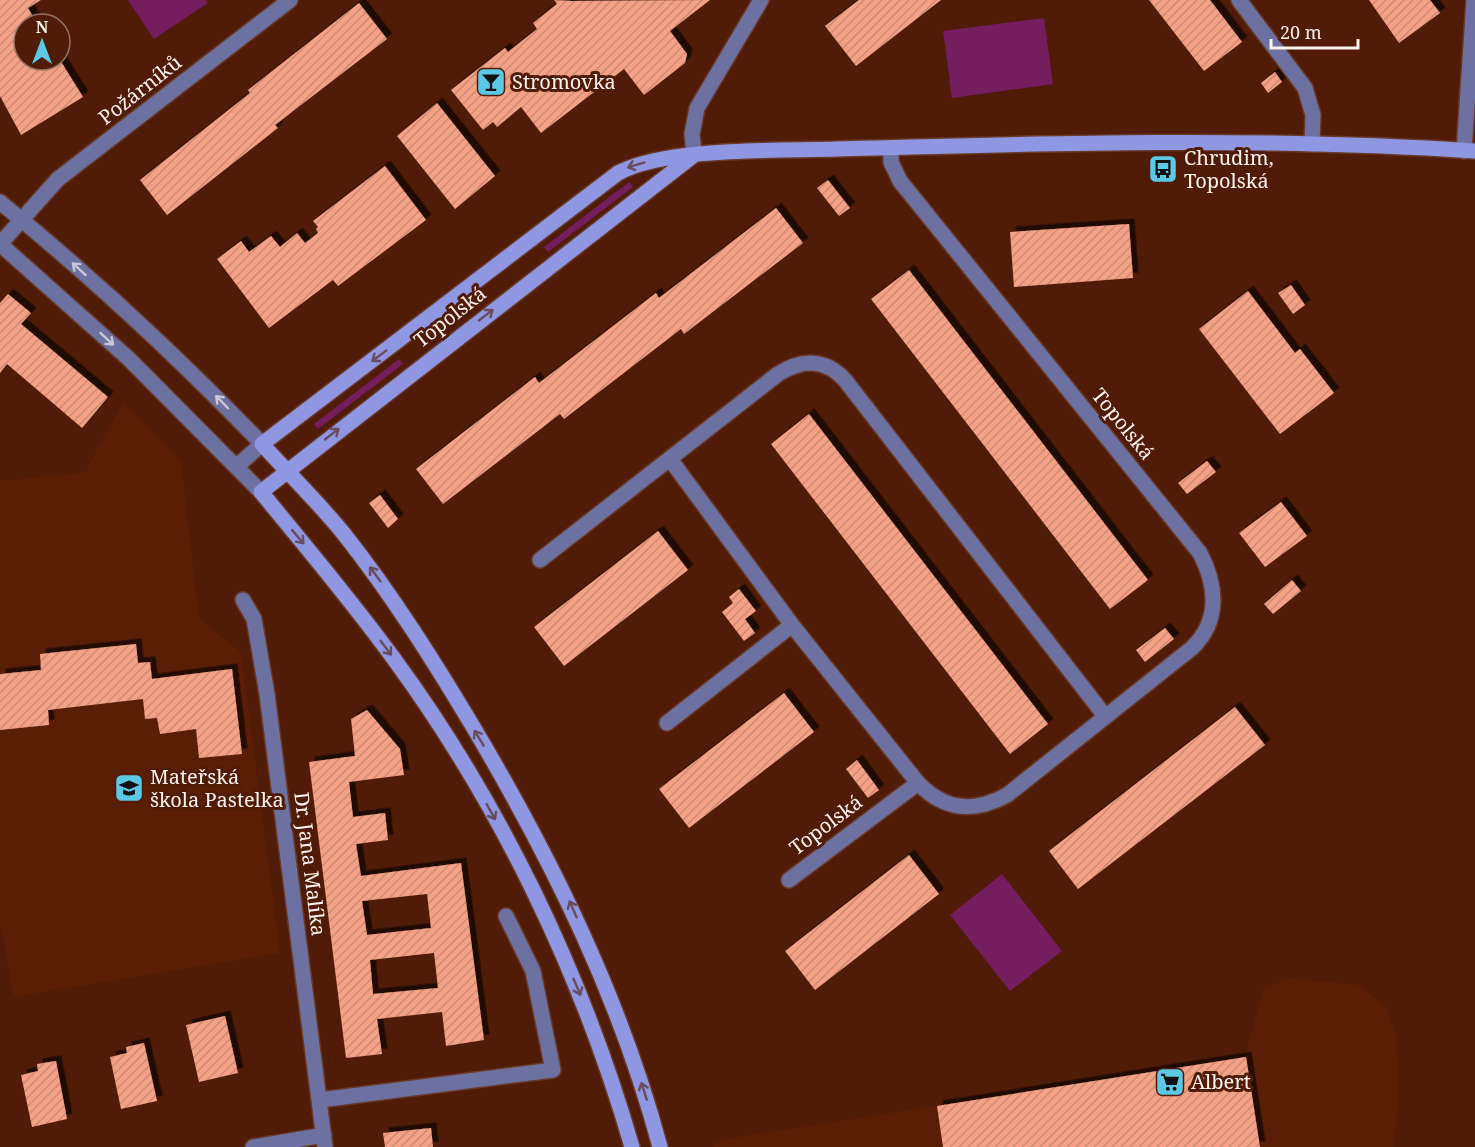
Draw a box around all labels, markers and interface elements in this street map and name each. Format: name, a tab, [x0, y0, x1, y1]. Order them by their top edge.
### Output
north arrow	[12, 12, 72, 72]
scale bar	[1271, 12, 1358, 50]
text: N	[36, 16, 49, 38]
text: 20 m	[1280, 20, 1322, 44]
street label: Požárníků	[93, 49, 187, 130]
bar icon: Stromovka	[475, 66, 507, 98]
place label: Stromovka	[512, 68, 616, 95]
place label: Chrudim, Topolská	[1184, 144, 1274, 194]
bus stop icon: Chrudim, Topolská	[1147, 153, 1179, 185]
one-way arrow	[627, 160, 646, 171]
one-way arrow	[72, 262, 87, 276]
street label: Topolská	[408, 280, 491, 353]
one-way arrow	[478, 309, 494, 322]
one-way arrow	[99, 332, 114, 346]
one-way arrow	[371, 349, 387, 362]
street label: Topolská	[1086, 382, 1161, 465]
one-way arrow	[214, 394, 229, 409]
one-way arrow	[324, 428, 340, 441]
one-way arrow	[291, 529, 305, 544]
one-way arrow	[368, 566, 381, 582]
one-way arrow	[380, 640, 393, 656]
one-way arrow	[473, 730, 485, 747]
place label: Mateřská škola Pastelka	[150, 763, 284, 813]
school or university icon: Mateřská škola Pastelka	[113, 772, 145, 804]
street label: Topolská	[784, 788, 868, 861]
street label: Dr. Jana Malíka	[288, 790, 333, 937]
one-way arrow	[486, 803, 497, 821]
one-way arrow	[566, 901, 578, 919]
one-way arrow	[572, 978, 583, 996]
supermarket icon: Albert	[1154, 1066, 1186, 1098]
place label: Albert	[1191, 1068, 1251, 1095]
one-way arrow	[638, 1082, 649, 1101]

